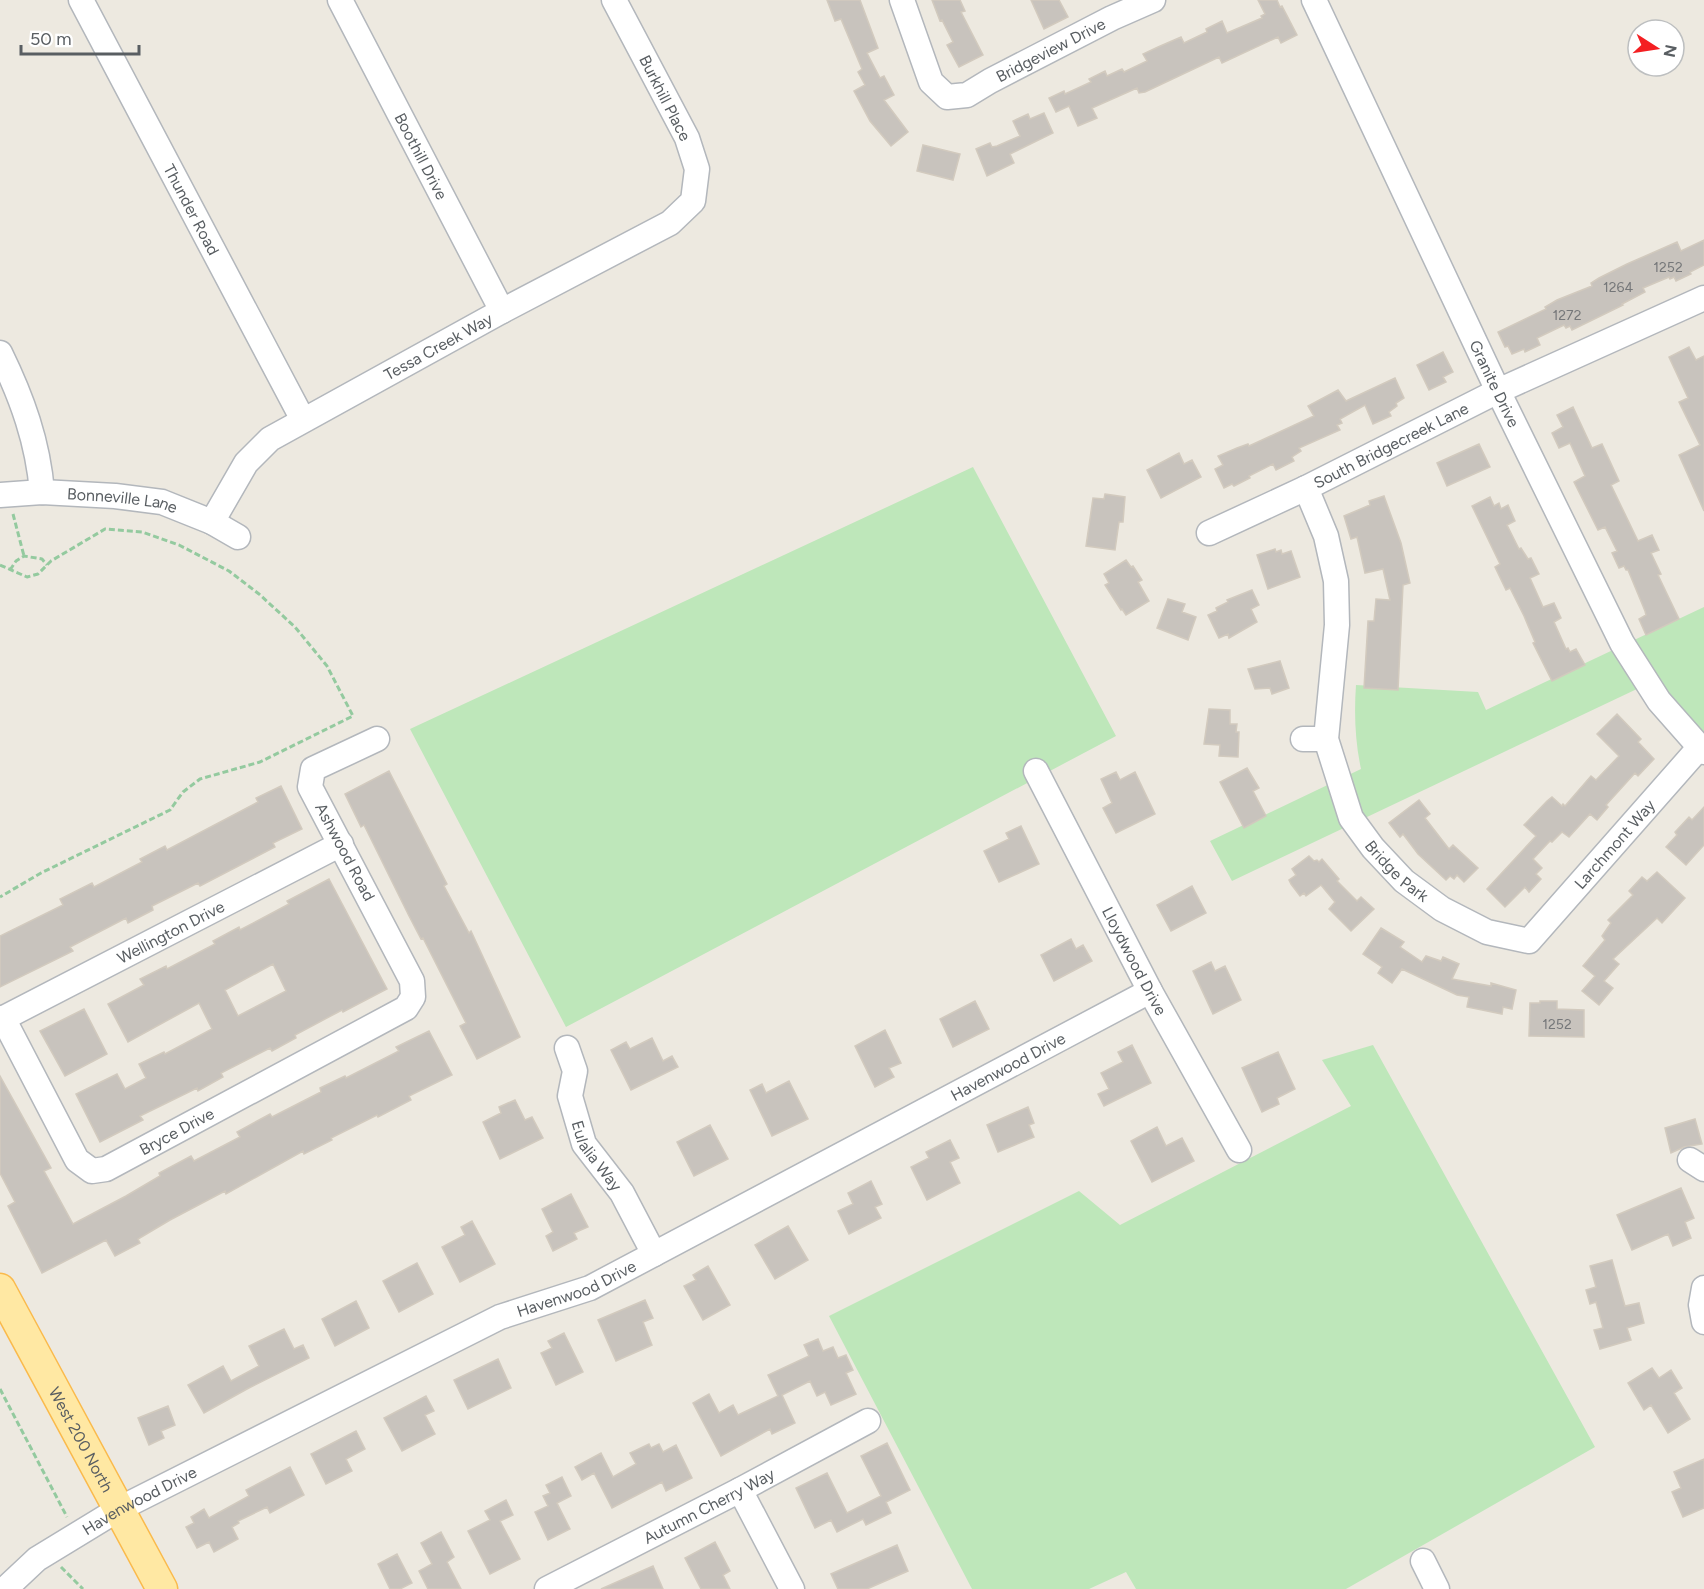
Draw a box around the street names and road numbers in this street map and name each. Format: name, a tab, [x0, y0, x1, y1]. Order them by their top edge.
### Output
street label: Bridgeview Drive	[993, 14, 1109, 86]
street label: Burkhill Place	[635, 52, 695, 144]
street label: Boothill Drive	[391, 110, 452, 203]
street label: Thunder Road	[160, 161, 224, 258]
street label: Tessa Creek Way	[381, 308, 496, 384]
street label: Granite Drive	[1466, 337, 1524, 430]
street label: South Bridgecreek Lane	[1310, 398, 1472, 492]
street label: Bonneville Lane	[67, 484, 181, 517]
street label: Larchmont Way	[1570, 795, 1659, 892]
street label: Ashwood Road	[311, 800, 379, 904]
street label: Bridge Park	[1361, 837, 1433, 906]
street label: Wellington Drive	[114, 896, 228, 967]
street label: Lloydwood Drive	[1098, 903, 1171, 1019]
street label: Havenwood Drive	[947, 1028, 1069, 1105]
street label: Bryce Drive	[136, 1103, 217, 1159]
street label: Eulalia Way	[568, 1118, 626, 1195]
street label: Havenwood Drive	[514, 1256, 639, 1321]
street label: West 200 North	[45, 1384, 117, 1495]
street label: Havenwood Drive	[79, 1462, 200, 1539]
street label: Autumn Cherry Way	[640, 1464, 778, 1547]

